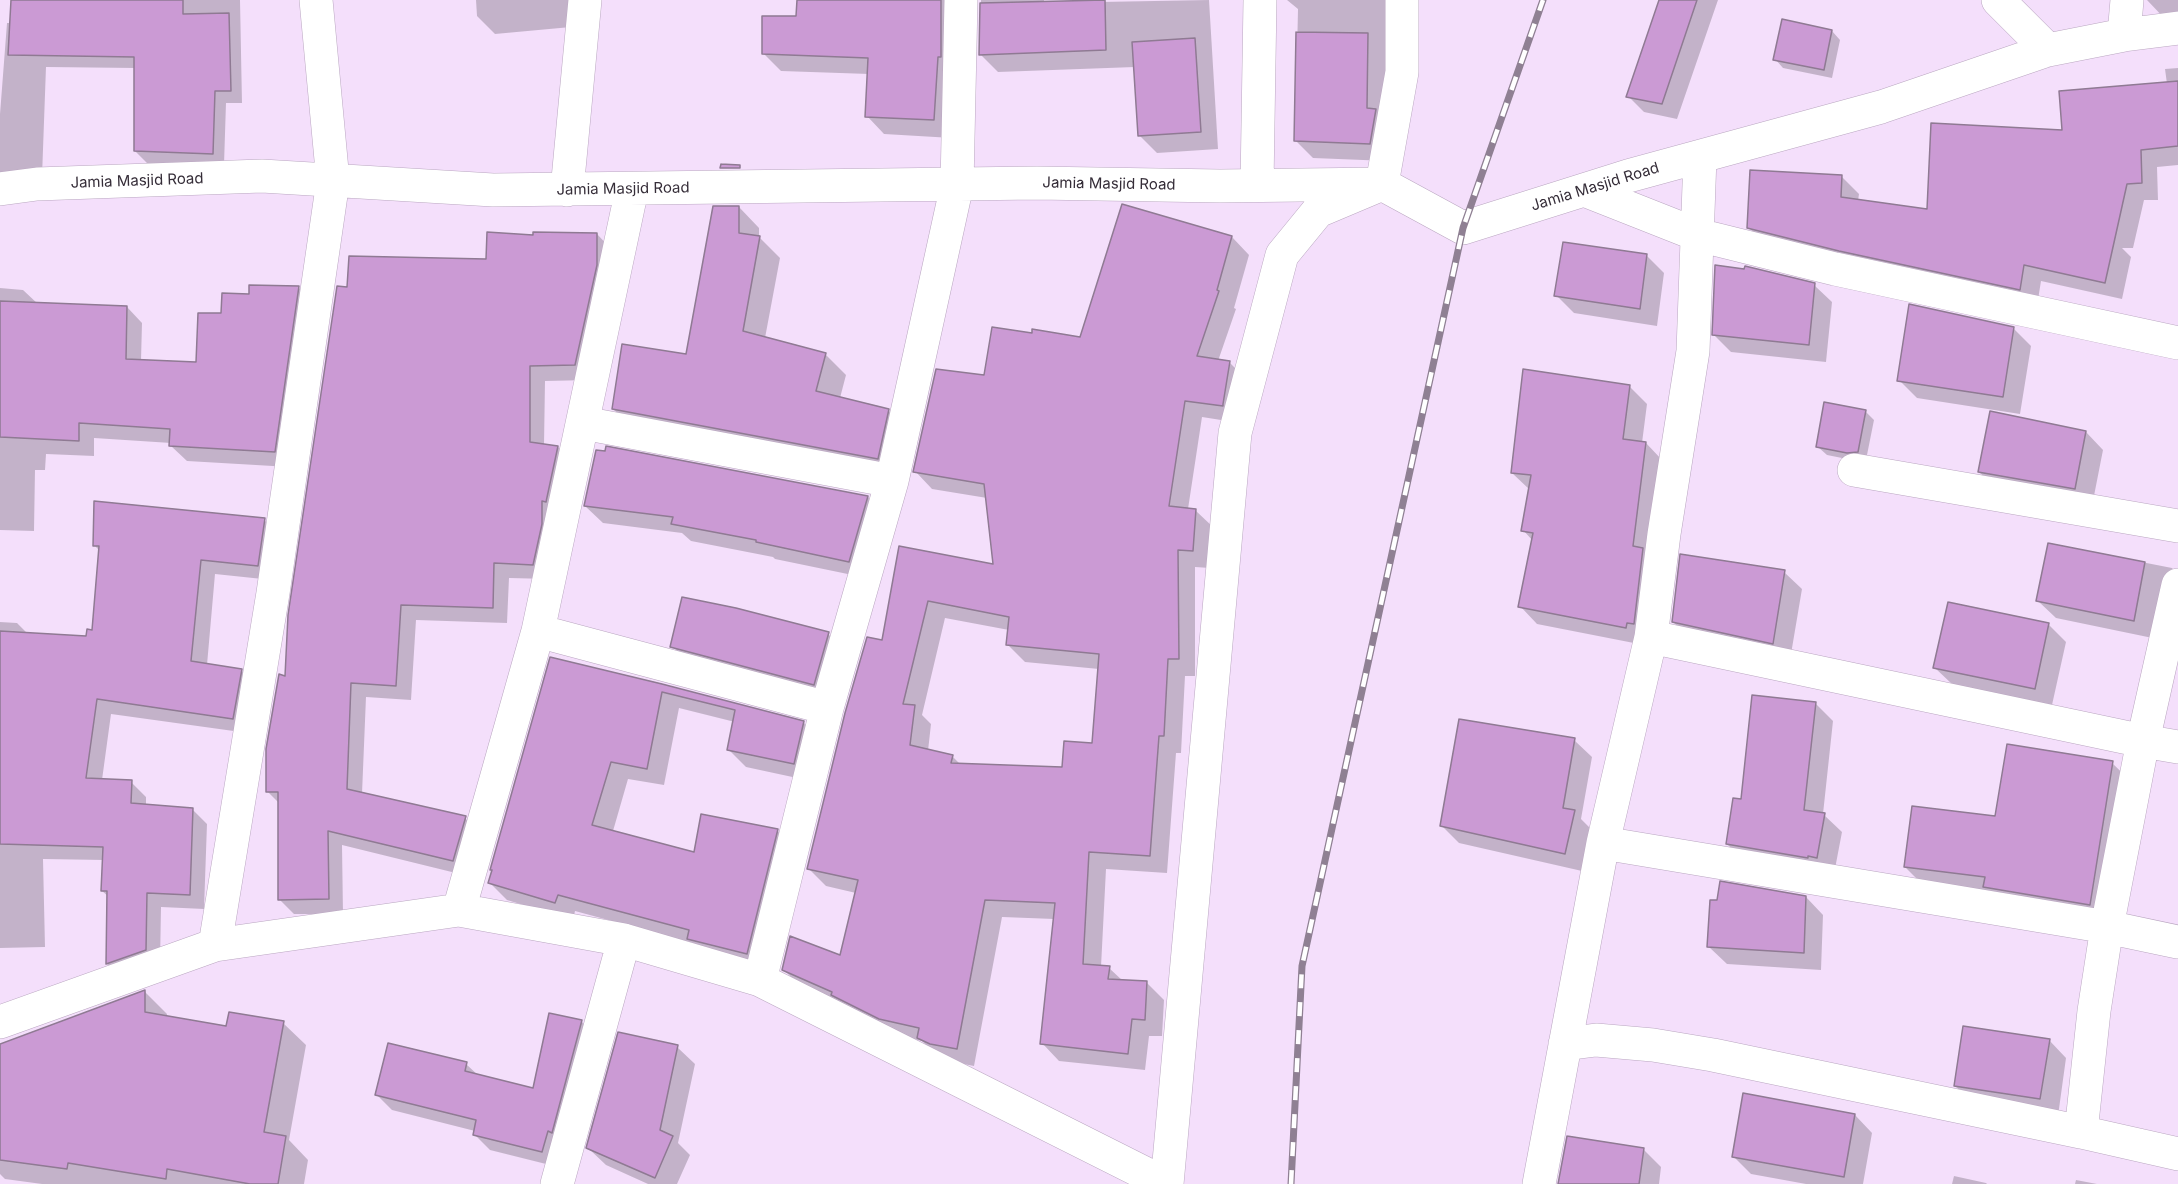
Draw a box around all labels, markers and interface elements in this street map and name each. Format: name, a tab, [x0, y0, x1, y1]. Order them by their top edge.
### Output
street label: Jamia Masjid Road	[1529, 159, 1661, 215]
street label: Jamia Masjid Road	[70, 170, 204, 192]
street label: Jamia Masjid Road	[1042, 174, 1176, 194]
street label: Jamia Masjid Road	[556, 179, 690, 199]

